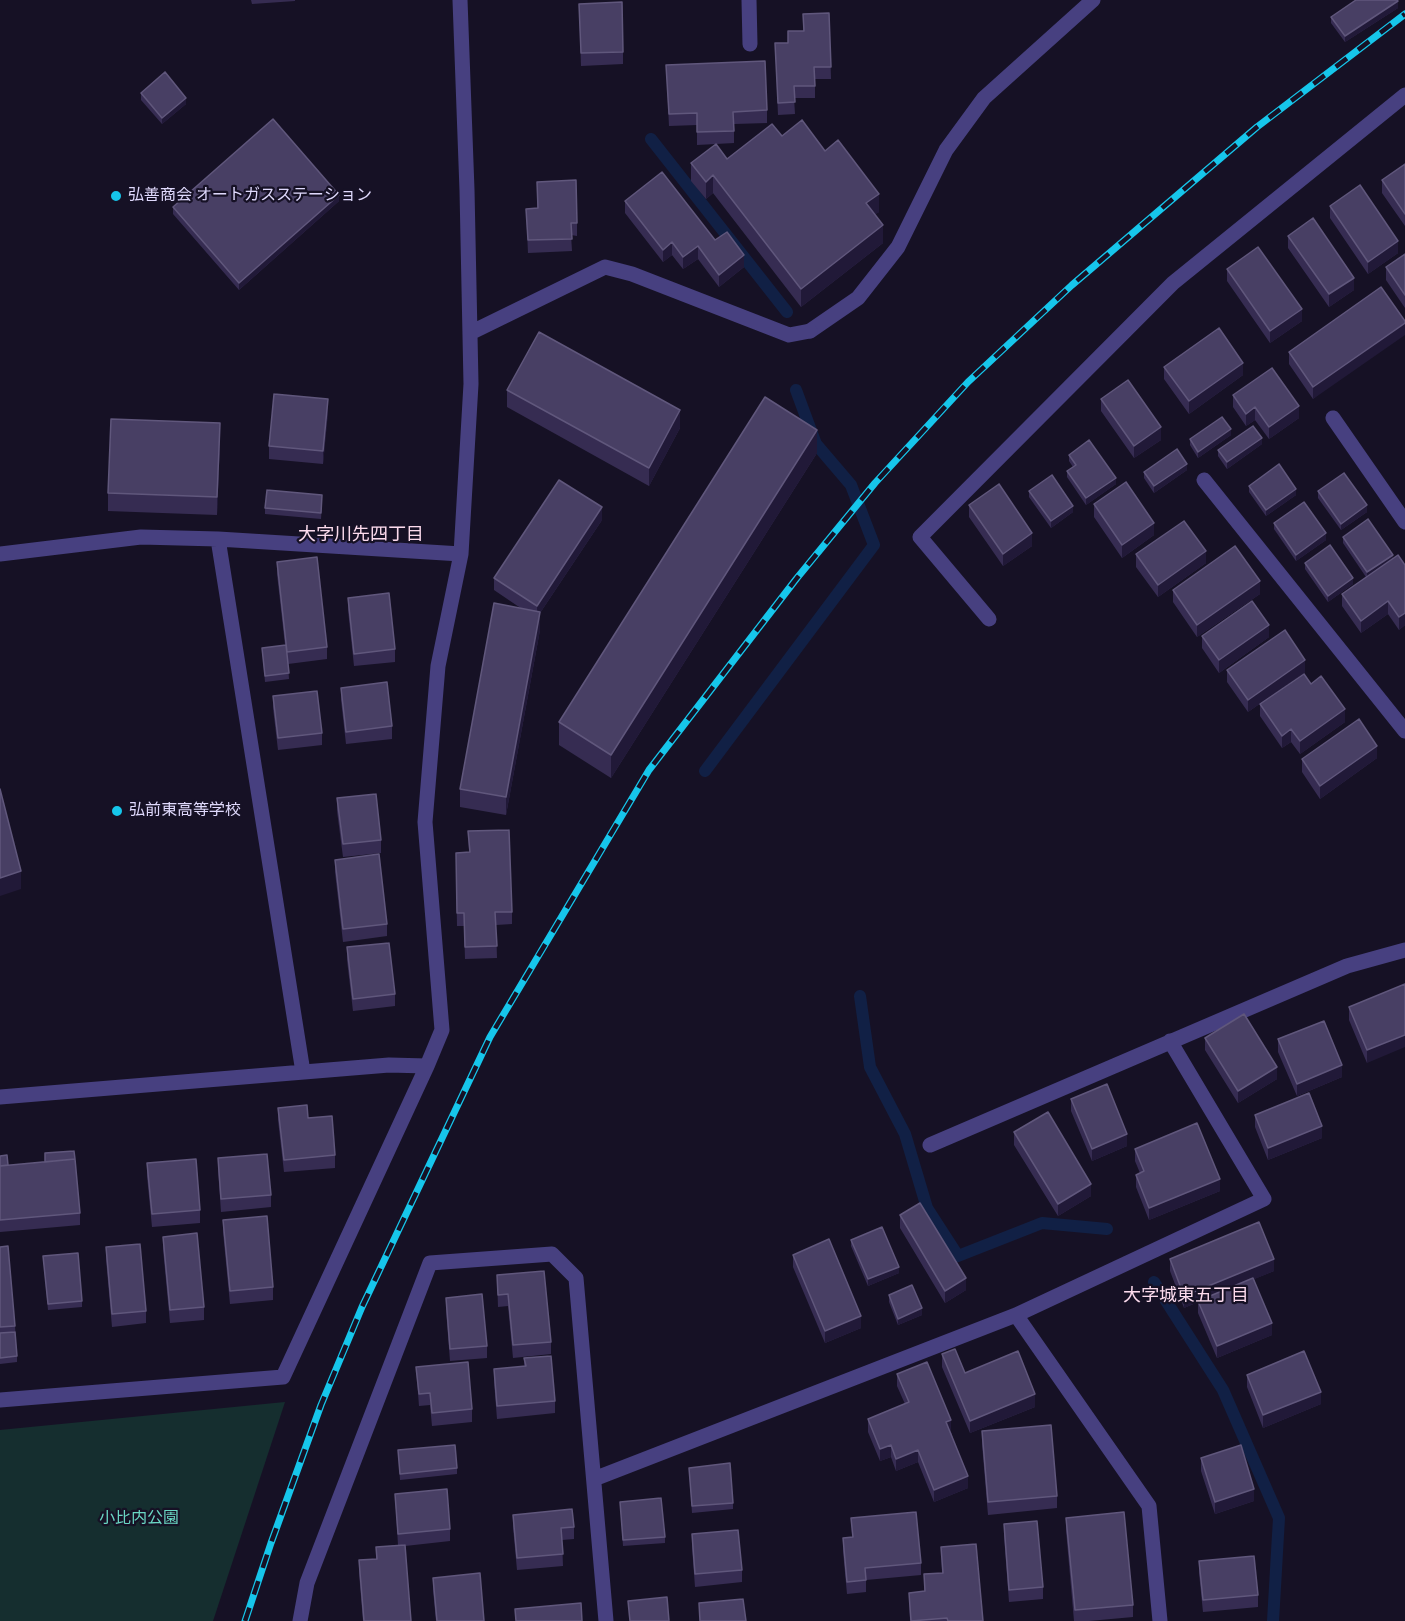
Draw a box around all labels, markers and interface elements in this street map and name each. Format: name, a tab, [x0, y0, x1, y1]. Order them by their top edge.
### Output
place label: 弘善商会 オートガスステーション	[128, 186, 372, 206]
marker: 弘善商会 オートガスステーション	[109, 189, 123, 203]
district label: 大字川先四丁目	[298, 524, 424, 546]
place label: 弘前東高等学校	[129, 801, 241, 821]
marker: 弘前東高等学校	[110, 804, 124, 818]
district label: 大字城東五丁目	[1123, 1285, 1249, 1307]
park label: 小比内公園	[99, 1509, 179, 1529]

